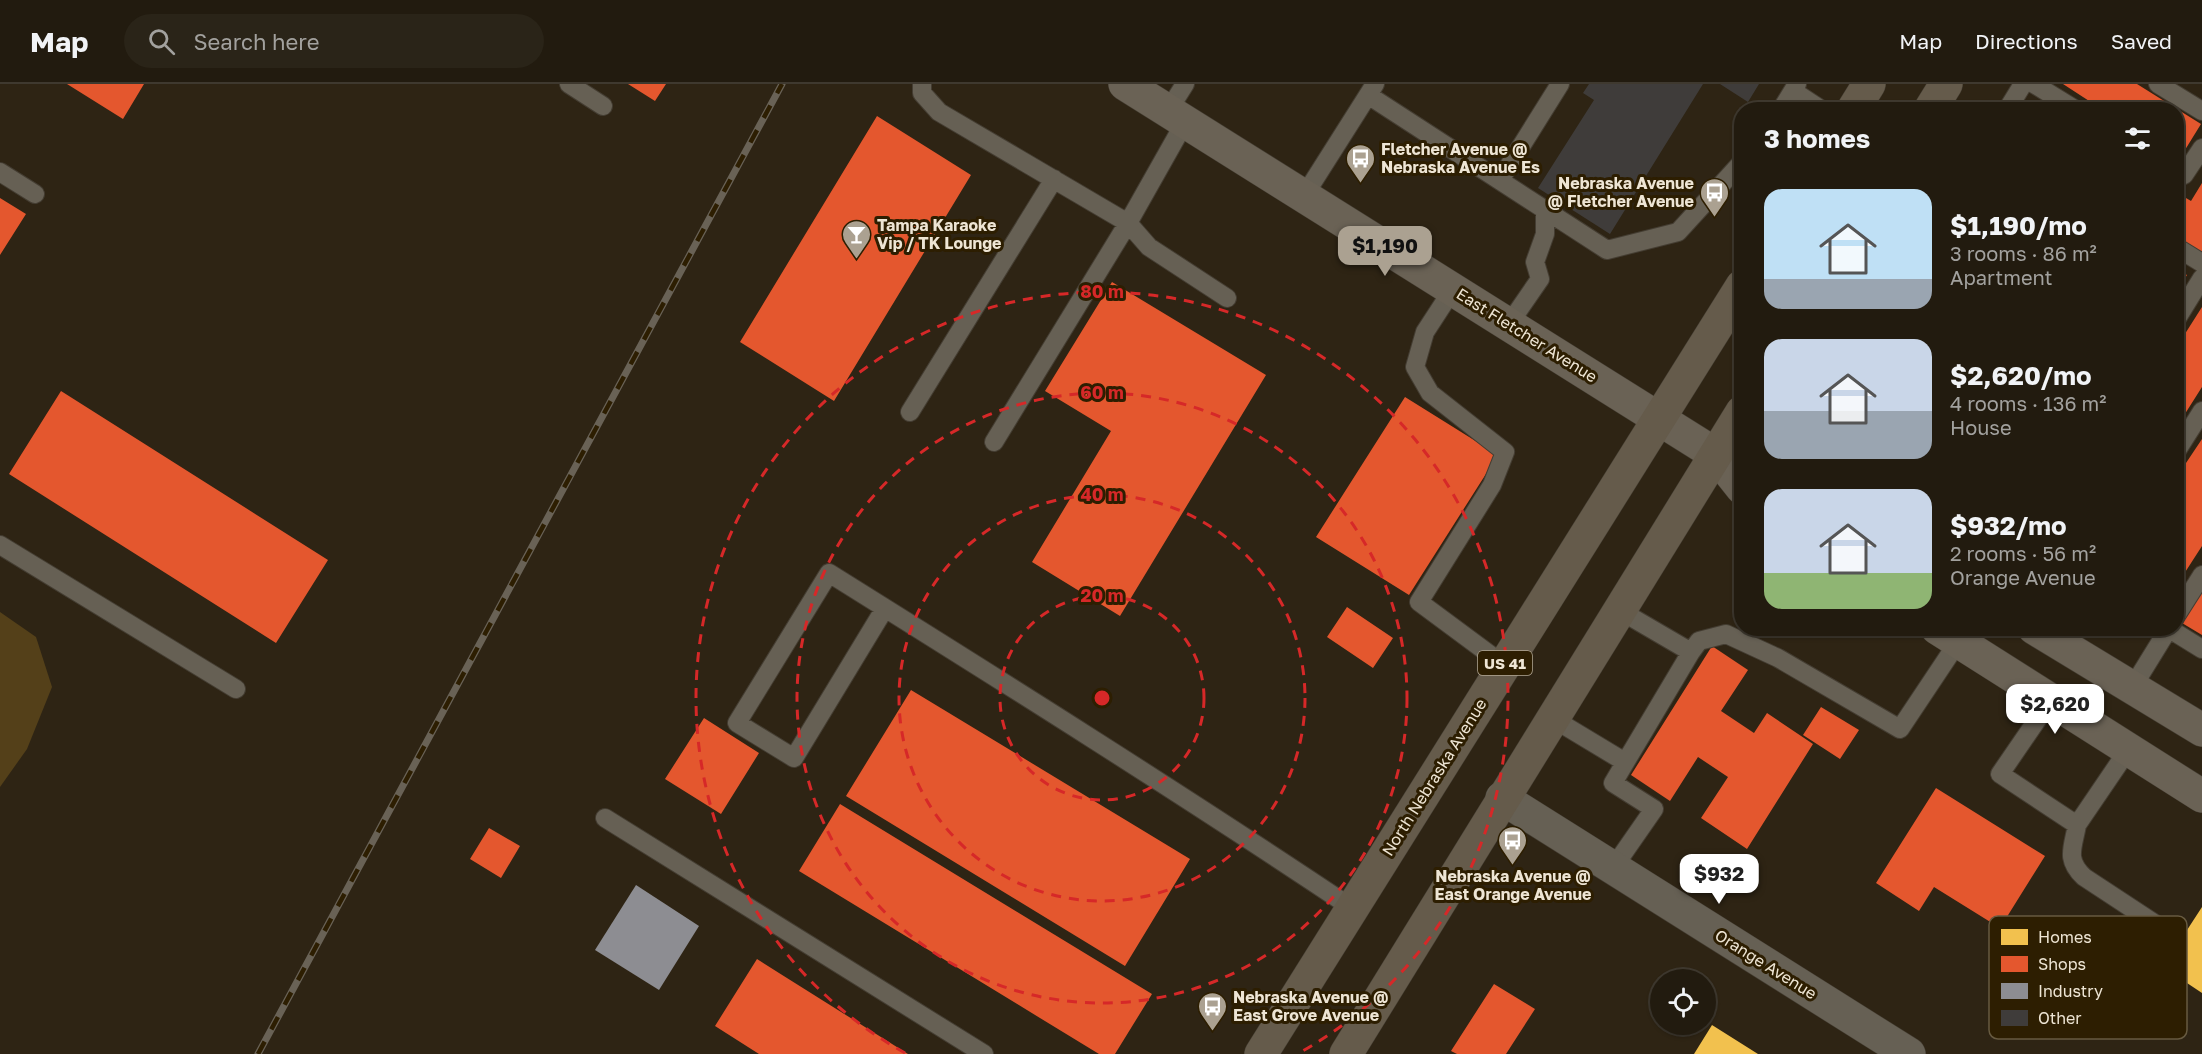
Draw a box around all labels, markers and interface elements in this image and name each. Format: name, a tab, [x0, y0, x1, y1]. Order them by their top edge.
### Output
search box	[124, 14, 544, 68]
text: Map	[30, 25, 88, 58]
icon: search	[145, 25, 178, 58]
text: Search here	[193, 28, 319, 55]
text: Map	[1899, 28, 1942, 54]
text: Directions	[1975, 28, 2078, 54]
text: Saved	[2111, 28, 2172, 54]
icon: filters	[2121, 122, 2154, 155]
text: 3 homes	[1764, 123, 1870, 154]
place label: Fletcher Avenue @ Nebraska Avenue Es	[1381, 139, 1540, 177]
bus stop icon: Fletcher Avenue @ Nebraska Avenue Es	[1344, 142, 1376, 184]
place label: Nebraska Avenue @ Fletcher Avenue	[1548, 173, 1694, 211]
bus stop icon: Nebraska Avenue @ Fletcher Avenue	[1699, 176, 1731, 218]
text: $1,190/mo	[1950, 210, 2087, 241]
icon: home	[1812, 213, 1884, 285]
place label: Tampa Karaoke Vip / TK Lounge	[877, 215, 1001, 253]
bar icon: Tampa Karaoke Vip / TK Lounge	[840, 218, 872, 260]
pin: $1,190	[1336, 226, 1434, 277]
text: $1,190	[1352, 233, 1418, 257]
text: 3 rooms · 86 m²	[1950, 241, 2097, 265]
text: Apartment	[1950, 265, 2053, 289]
text: 80 m	[1080, 280, 1124, 302]
street label: East Fletcher Avenue	[1453, 284, 1601, 386]
text: $2,620/mo	[1950, 360, 2092, 391]
icon: home	[1812, 363, 1884, 435]
text: 60 m	[1080, 381, 1124, 403]
text: 4 rooms · 136 m²	[1950, 391, 2107, 415]
text: House	[1950, 415, 2012, 439]
text: 40 m	[1080, 483, 1124, 505]
text: $932/mo	[1950, 510, 2066, 541]
icon: home	[1812, 513, 1884, 585]
text: 2 rooms · 56 m²	[1950, 541, 2096, 565]
text: Orange Avenue	[1950, 565, 2096, 589]
text: 20 m	[1081, 584, 1123, 606]
road number: US 41	[1478, 651, 1532, 675]
pin: $2,620	[2006, 684, 2104, 735]
centre of rings	[1092, 688, 1112, 708]
text: $2,620	[2020, 691, 2090, 715]
street label: North Nebraska Avenue	[1377, 695, 1491, 859]
bus stop icon: Nebraska Avenue @ East Orange Avenue	[1497, 824, 1529, 866]
pin: $932	[1683, 854, 1755, 905]
text: $932	[1694, 861, 1744, 885]
place label: Nebraska Avenue @ East Orange Avenue	[1435, 866, 1591, 904]
legend	[1989, 916, 2187, 1039]
street label: Orange Avenue	[1711, 925, 1821, 1003]
text: Homes	[2038, 927, 2092, 947]
text: Shops	[2038, 954, 2086, 974]
map controls	[1650, 969, 1716, 1035]
button: locate	[1650, 969, 1716, 1035]
text: Industry	[2038, 981, 2103, 1001]
place label: Nebraska Avenue @ East Grove Avenue	[1233, 987, 1388, 1025]
bus stop icon: Nebraska Avenue @ East Grove Avenue	[1196, 990, 1228, 1032]
text: Other	[2038, 1008, 2082, 1028]

